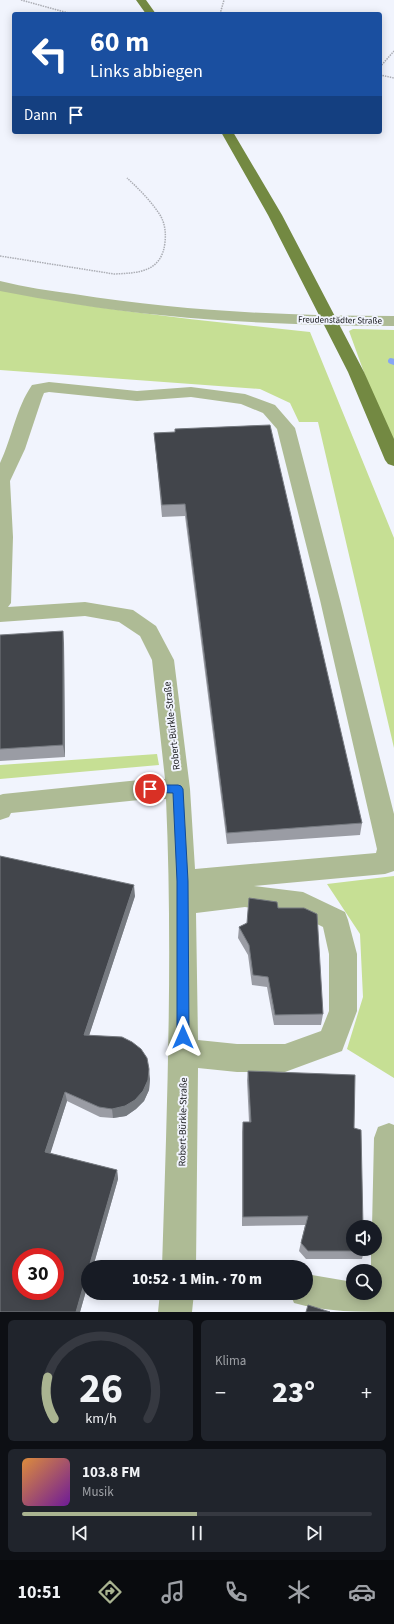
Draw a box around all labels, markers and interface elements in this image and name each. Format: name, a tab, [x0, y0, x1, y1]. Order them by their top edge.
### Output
text: 60 m	[90, 22, 149, 62]
icon: left	[24, 28, 76, 80]
text: Links abbiegen	[90, 59, 203, 84]
icon: arrive	[65, 104, 87, 126]
text: Dann	[24, 105, 57, 126]
street label: Freudenstädter Straße	[298, 313, 383, 328]
street label: Robert-Bürkle-Straße	[160, 681, 184, 771]
pin	[133, 772, 167, 806]
icon: arrive	[139, 778, 161, 800]
position arrow	[162, 1016, 204, 1058]
street label: Robert-Bürkle-Straße	[175, 1077, 191, 1167]
map controls	[346, 1220, 382, 1300]
button: sound	[346, 1220, 382, 1256]
speed limit sign: 30	[12, 1248, 64, 1300]
button: search	[346, 1264, 382, 1300]
text: 10:52 · 1 Min. · 70 m	[132, 1269, 262, 1290]
text: Klima	[215, 1352, 246, 1370]
text: 26	[79, 1358, 122, 1418]
text: 23°	[272, 1371, 315, 1414]
text: −	[215, 1377, 226, 1409]
text: +	[361, 1377, 372, 1409]
text: km/h	[85, 1407, 116, 1428]
text: 103.8 FM	[82, 1462, 140, 1483]
text: Musik	[82, 1483, 114, 1501]
icon: previous	[69, 1522, 91, 1544]
icon: pause	[186, 1522, 208, 1544]
icon: next	[303, 1522, 325, 1544]
icon: directions	[96, 1578, 124, 1606]
icon: music	[159, 1578, 187, 1606]
icon: phone	[222, 1578, 250, 1606]
icon: climate	[285, 1578, 313, 1606]
icon: car	[348, 1578, 376, 1606]
text: 10:51	[18, 1580, 61, 1605]

